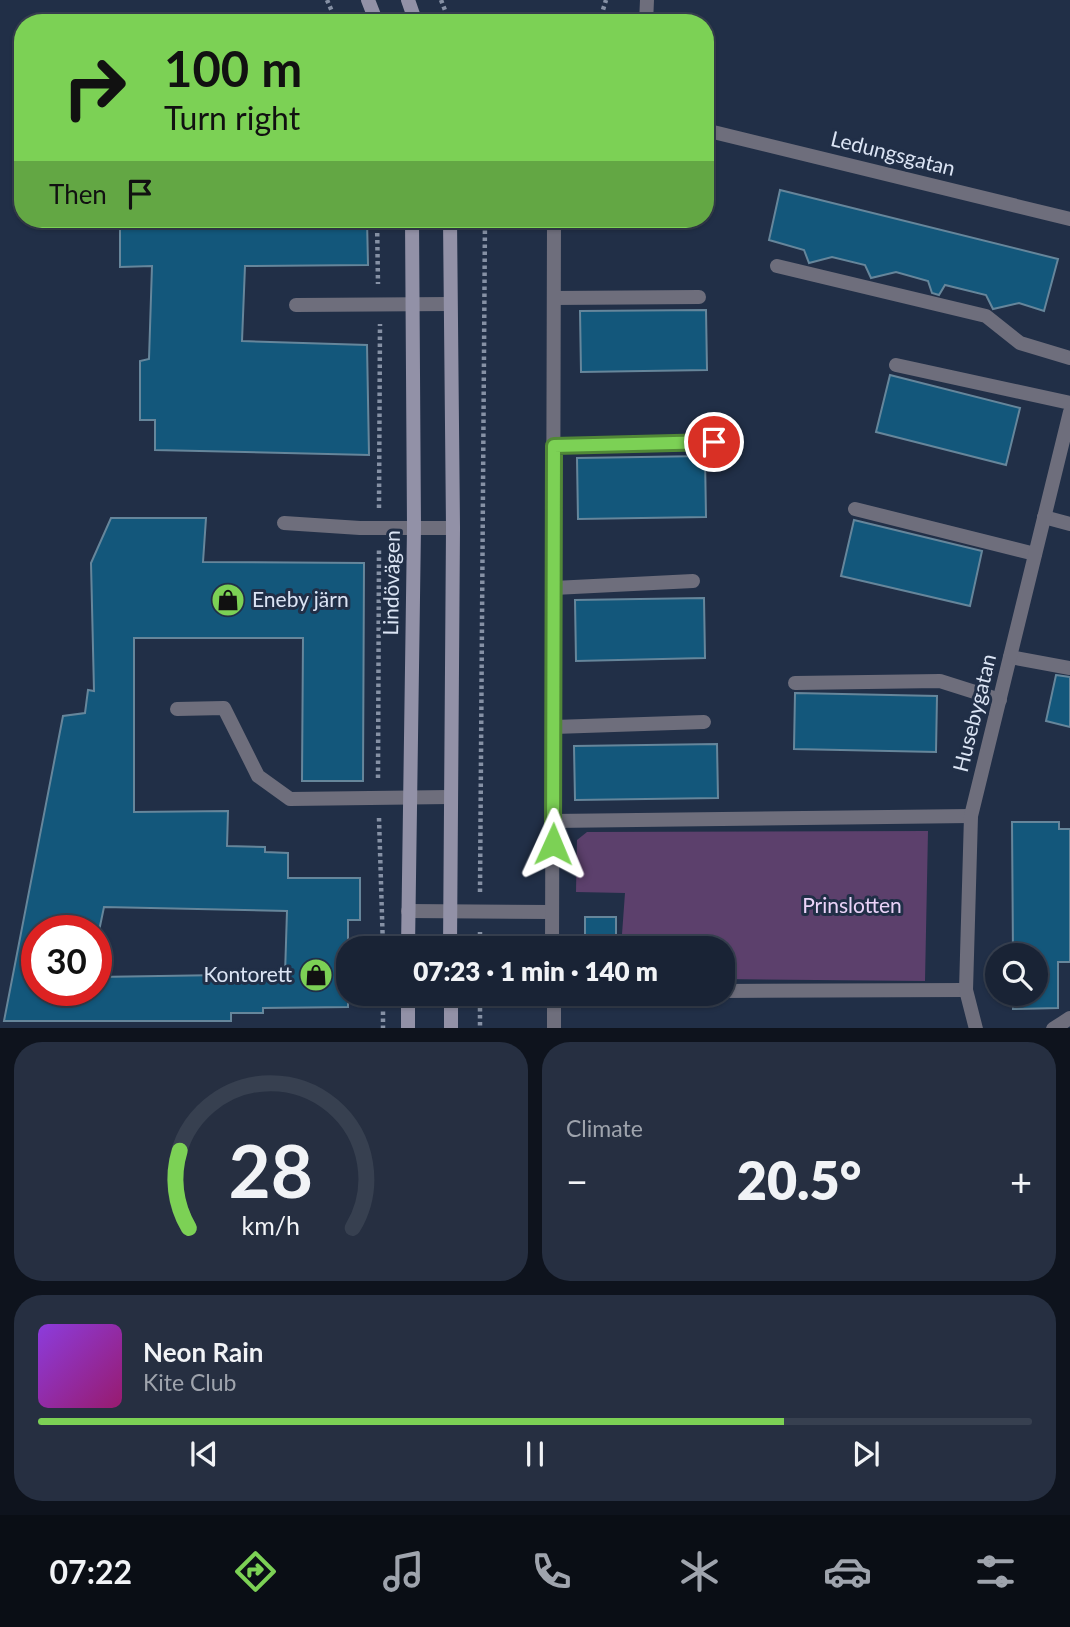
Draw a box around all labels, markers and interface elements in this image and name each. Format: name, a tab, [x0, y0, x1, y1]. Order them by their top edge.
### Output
text: 100 m	[164, 39, 302, 97]
icon: right	[49, 42, 140, 133]
text: Turn right	[164, 98, 300, 137]
street label: Ledungsgatan	[829, 125, 958, 180]
icon: arrive	[121, 175, 159, 213]
text: Then	[49, 178, 107, 210]
pin	[684, 412, 744, 472]
icon: arrive	[695, 423, 733, 461]
street label: Lindövägen	[377, 530, 404, 636]
shop icon: Eneby järn	[209, 581, 247, 619]
place label: Eneby järn	[252, 586, 349, 611]
street label: Husebygatan	[947, 651, 1000, 774]
position arrow	[516, 807, 590, 881]
park label: Prinslotten	[802, 892, 902, 917]
speed limit sign: 30	[21, 915, 112, 1006]
map controls	[985, 943, 1048, 1006]
button: search	[985, 943, 1048, 1006]
text: 07:23 · 1 min · 140 m	[413, 955, 658, 987]
shop icon: Kontorett	[297, 956, 335, 994]
place label: Kontorett	[203, 961, 293, 986]
text: Climate	[566, 1114, 643, 1142]
text: 28	[229, 1126, 313, 1214]
text: 20.5°	[737, 1149, 861, 1211]
text: −	[566, 1158, 588, 1204]
text: +	[1010, 1158, 1032, 1204]
text: km/h	[242, 1209, 300, 1239]
text: Neon Rain	[143, 1336, 263, 1368]
text: Kite Club	[143, 1368, 236, 1396]
icon: previous	[185, 1435, 223, 1473]
icon: pause	[516, 1435, 554, 1473]
icon: next	[847, 1435, 885, 1473]
icon: directions	[231, 1547, 280, 1596]
icon: music	[379, 1547, 428, 1596]
icon: phone	[527, 1547, 576, 1596]
icon: climate	[675, 1547, 724, 1596]
icon: car	[823, 1547, 872, 1596]
icon: filters	[971, 1547, 1020, 1596]
text: 07:22	[50, 1552, 132, 1591]

